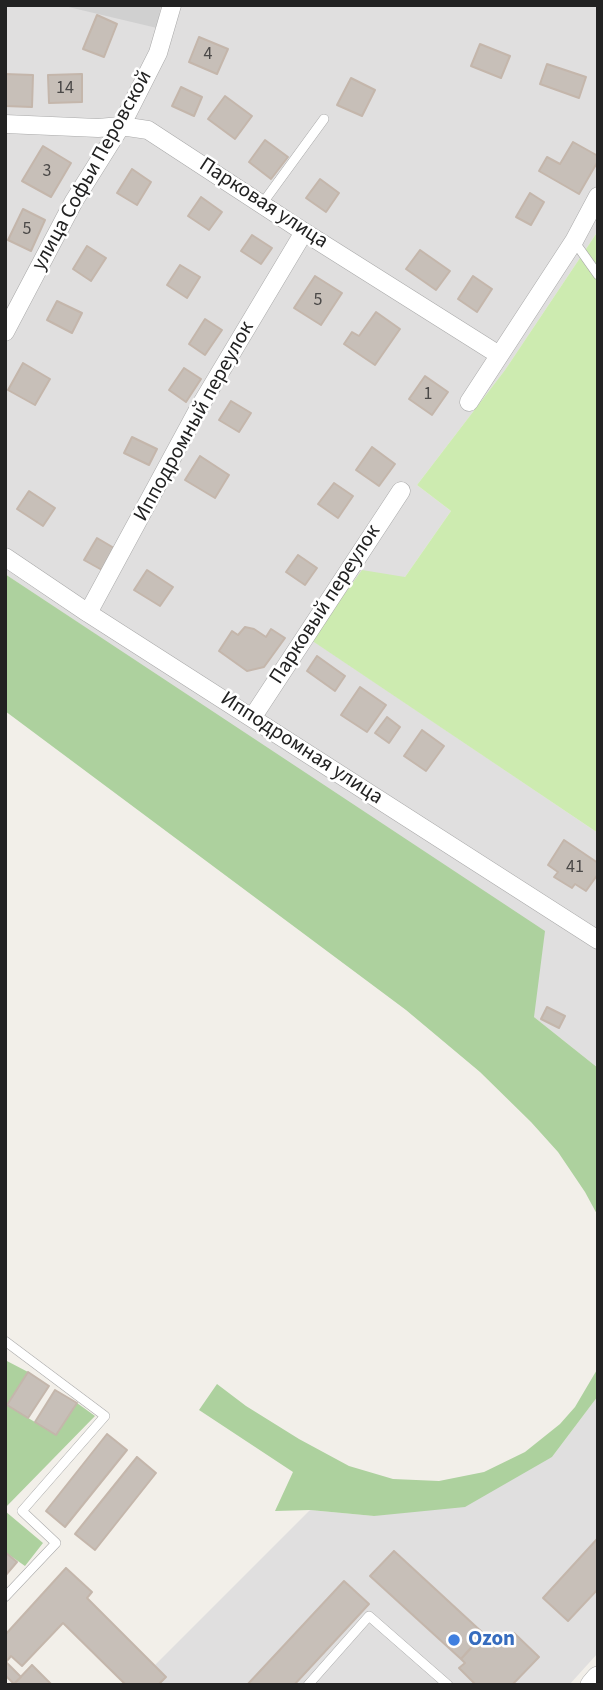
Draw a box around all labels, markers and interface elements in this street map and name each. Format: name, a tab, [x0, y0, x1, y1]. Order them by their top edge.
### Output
house number: 4	[204, 44, 212, 66]
street label: улица Софьи Перовской	[27, 67, 159, 275]
house number: 14	[56, 78, 74, 100]
street label: Парковая улица	[194, 153, 332, 255]
house number: 3	[43, 161, 51, 183]
house number: 5	[23, 219, 31, 241]
house number: 5	[314, 290, 322, 312]
street label: Ипподромный переулок	[129, 318, 261, 526]
house number: 1	[424, 384, 432, 406]
street label: Парковый переулок	[265, 521, 387, 689]
street label: Ипподромная улица	[215, 687, 387, 811]
house number: 41	[566, 857, 584, 879]
place label: Ozon	[468, 1627, 515, 1653]
marker: Ozon	[446, 1632, 462, 1648]

